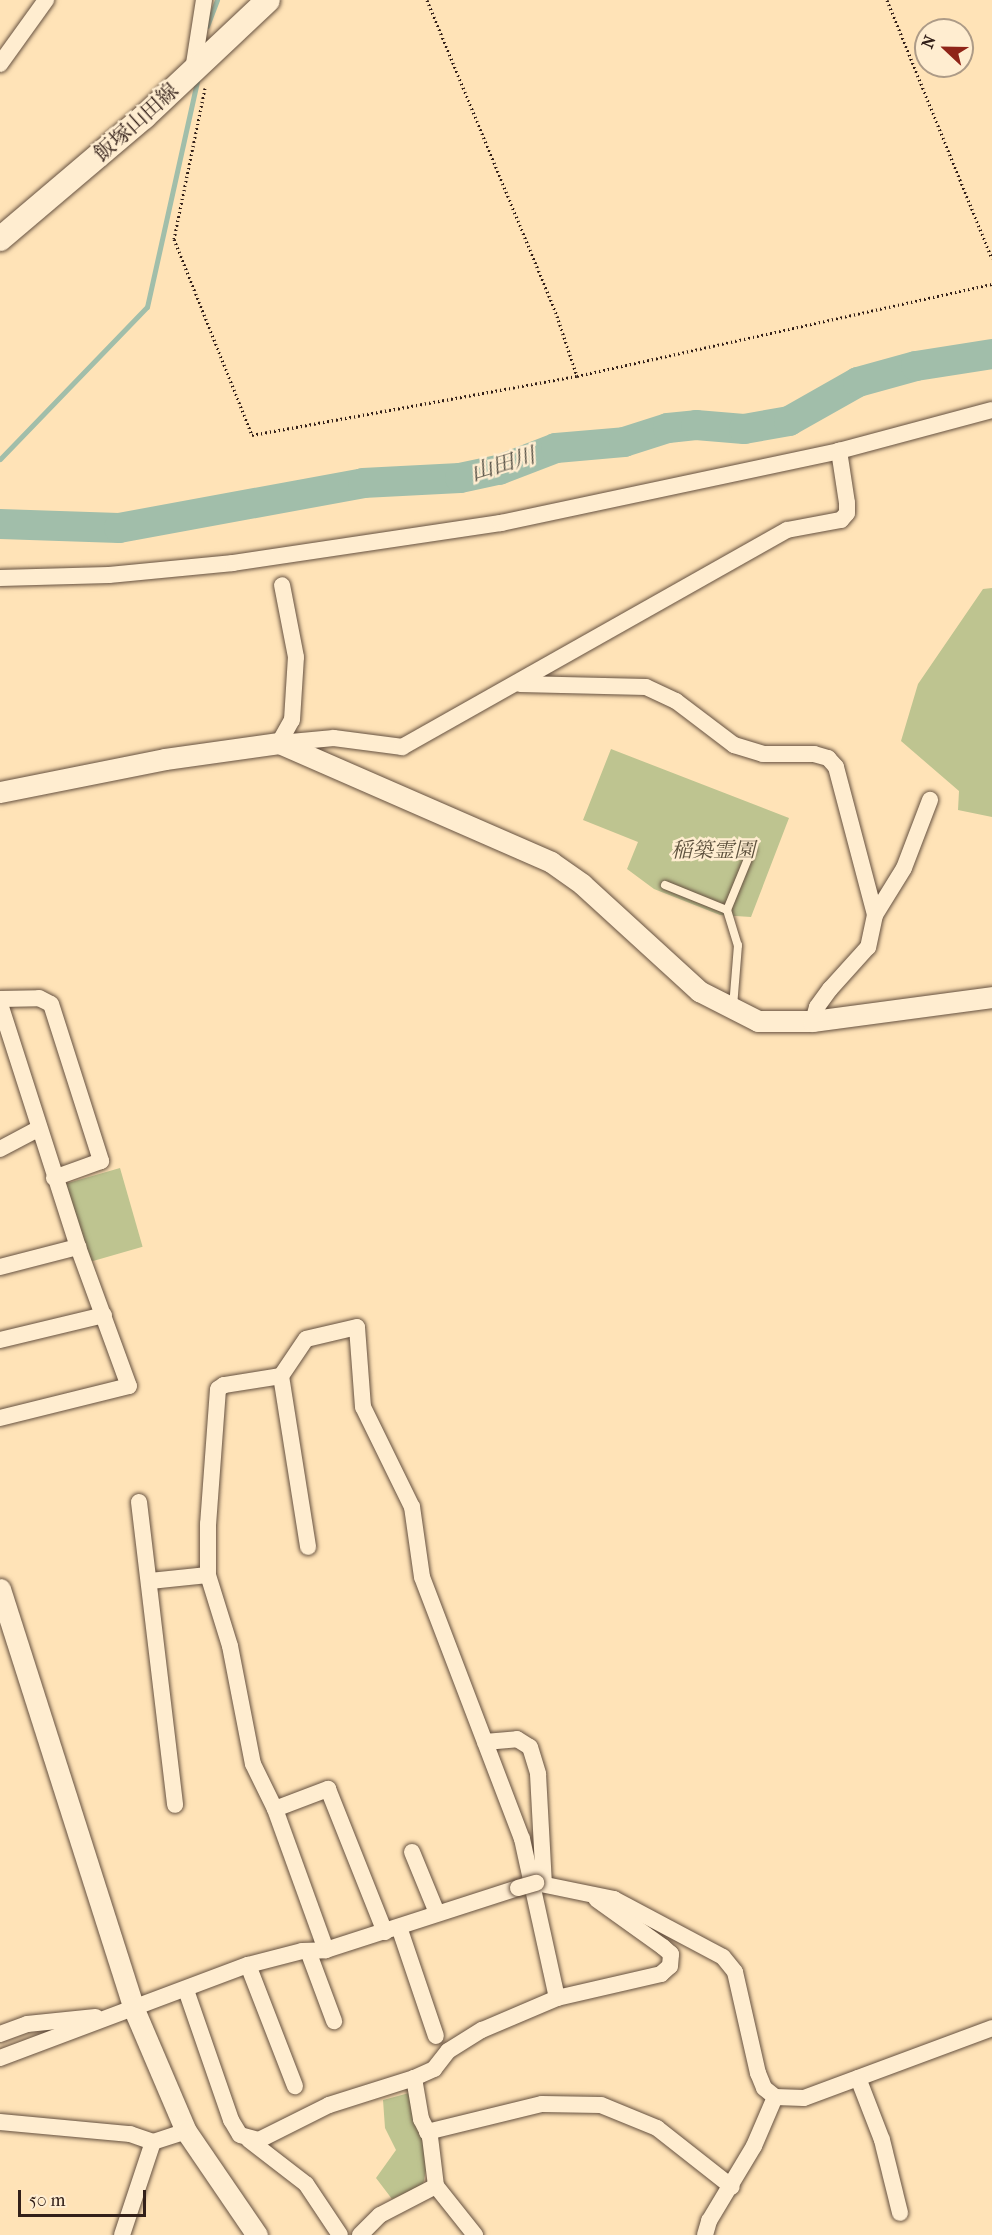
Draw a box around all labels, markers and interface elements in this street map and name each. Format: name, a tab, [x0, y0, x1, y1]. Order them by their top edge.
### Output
north arrow	[914, 18, 974, 78]
text: N	[918, 33, 940, 51]
street label: 飯塚山田線	[89, 78, 183, 166]
water label: 山田川	[468, 443, 538, 487]
park label: 稲築霊園	[671, 837, 755, 863]
scale bar	[21, 2178, 148, 2216]
text: 50 m	[29, 2190, 65, 2211]

